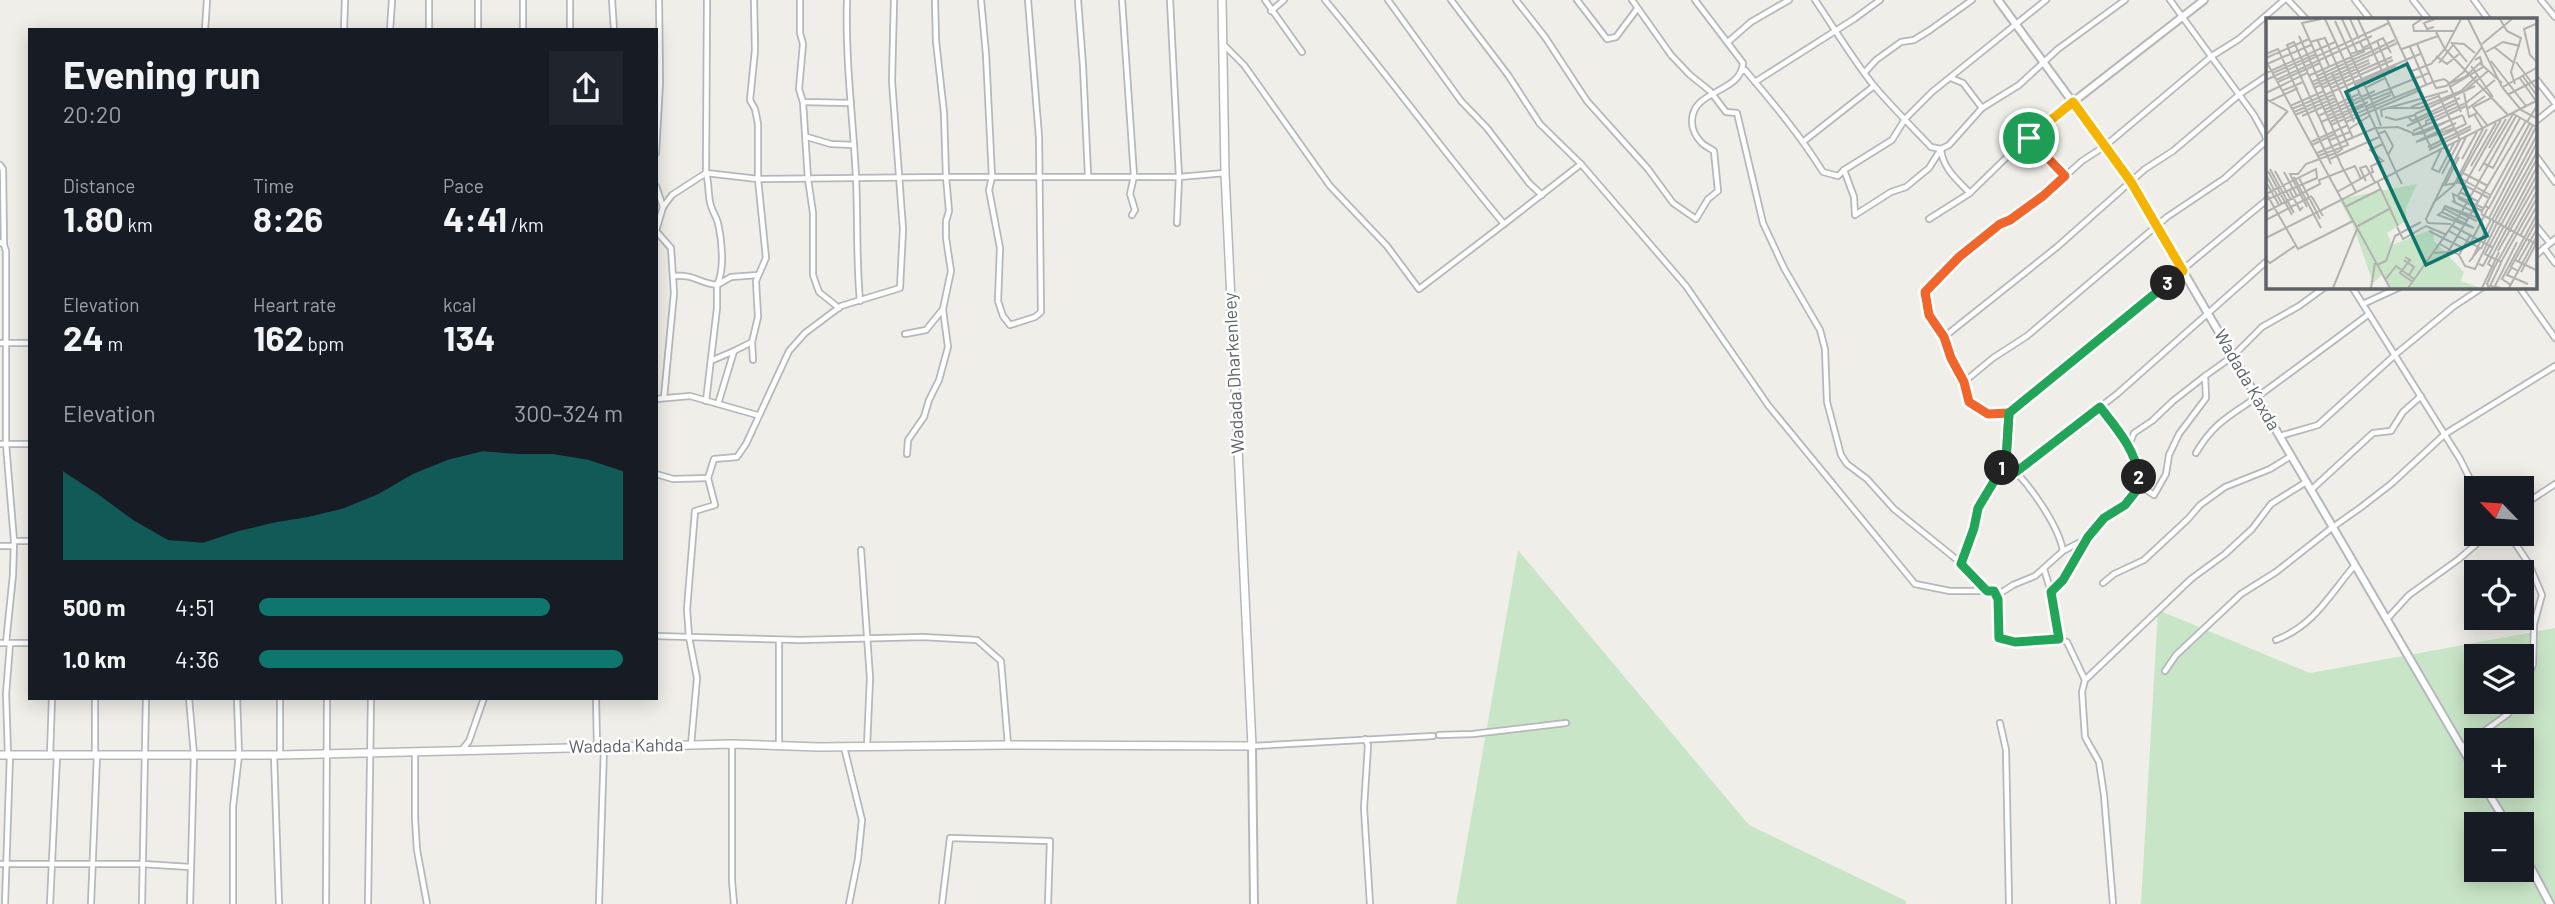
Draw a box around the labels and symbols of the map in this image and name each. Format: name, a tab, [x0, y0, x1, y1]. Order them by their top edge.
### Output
inset map	[2266, 18, 2538, 289]
pin	[1999, 108, 2059, 168]
pin: 3	[2150, 266, 2186, 300]
street label: Wadada Dharkenleey	[1218, 292, 1248, 454]
street label: Wadada Kaxda	[2210, 325, 2286, 434]
pin: 1	[1984, 450, 2020, 486]
pin: 2	[2122, 460, 2156, 494]
north arrow	[2464, 476, 2534, 546]
street label: Wadada Kahda	[569, 733, 683, 757]

